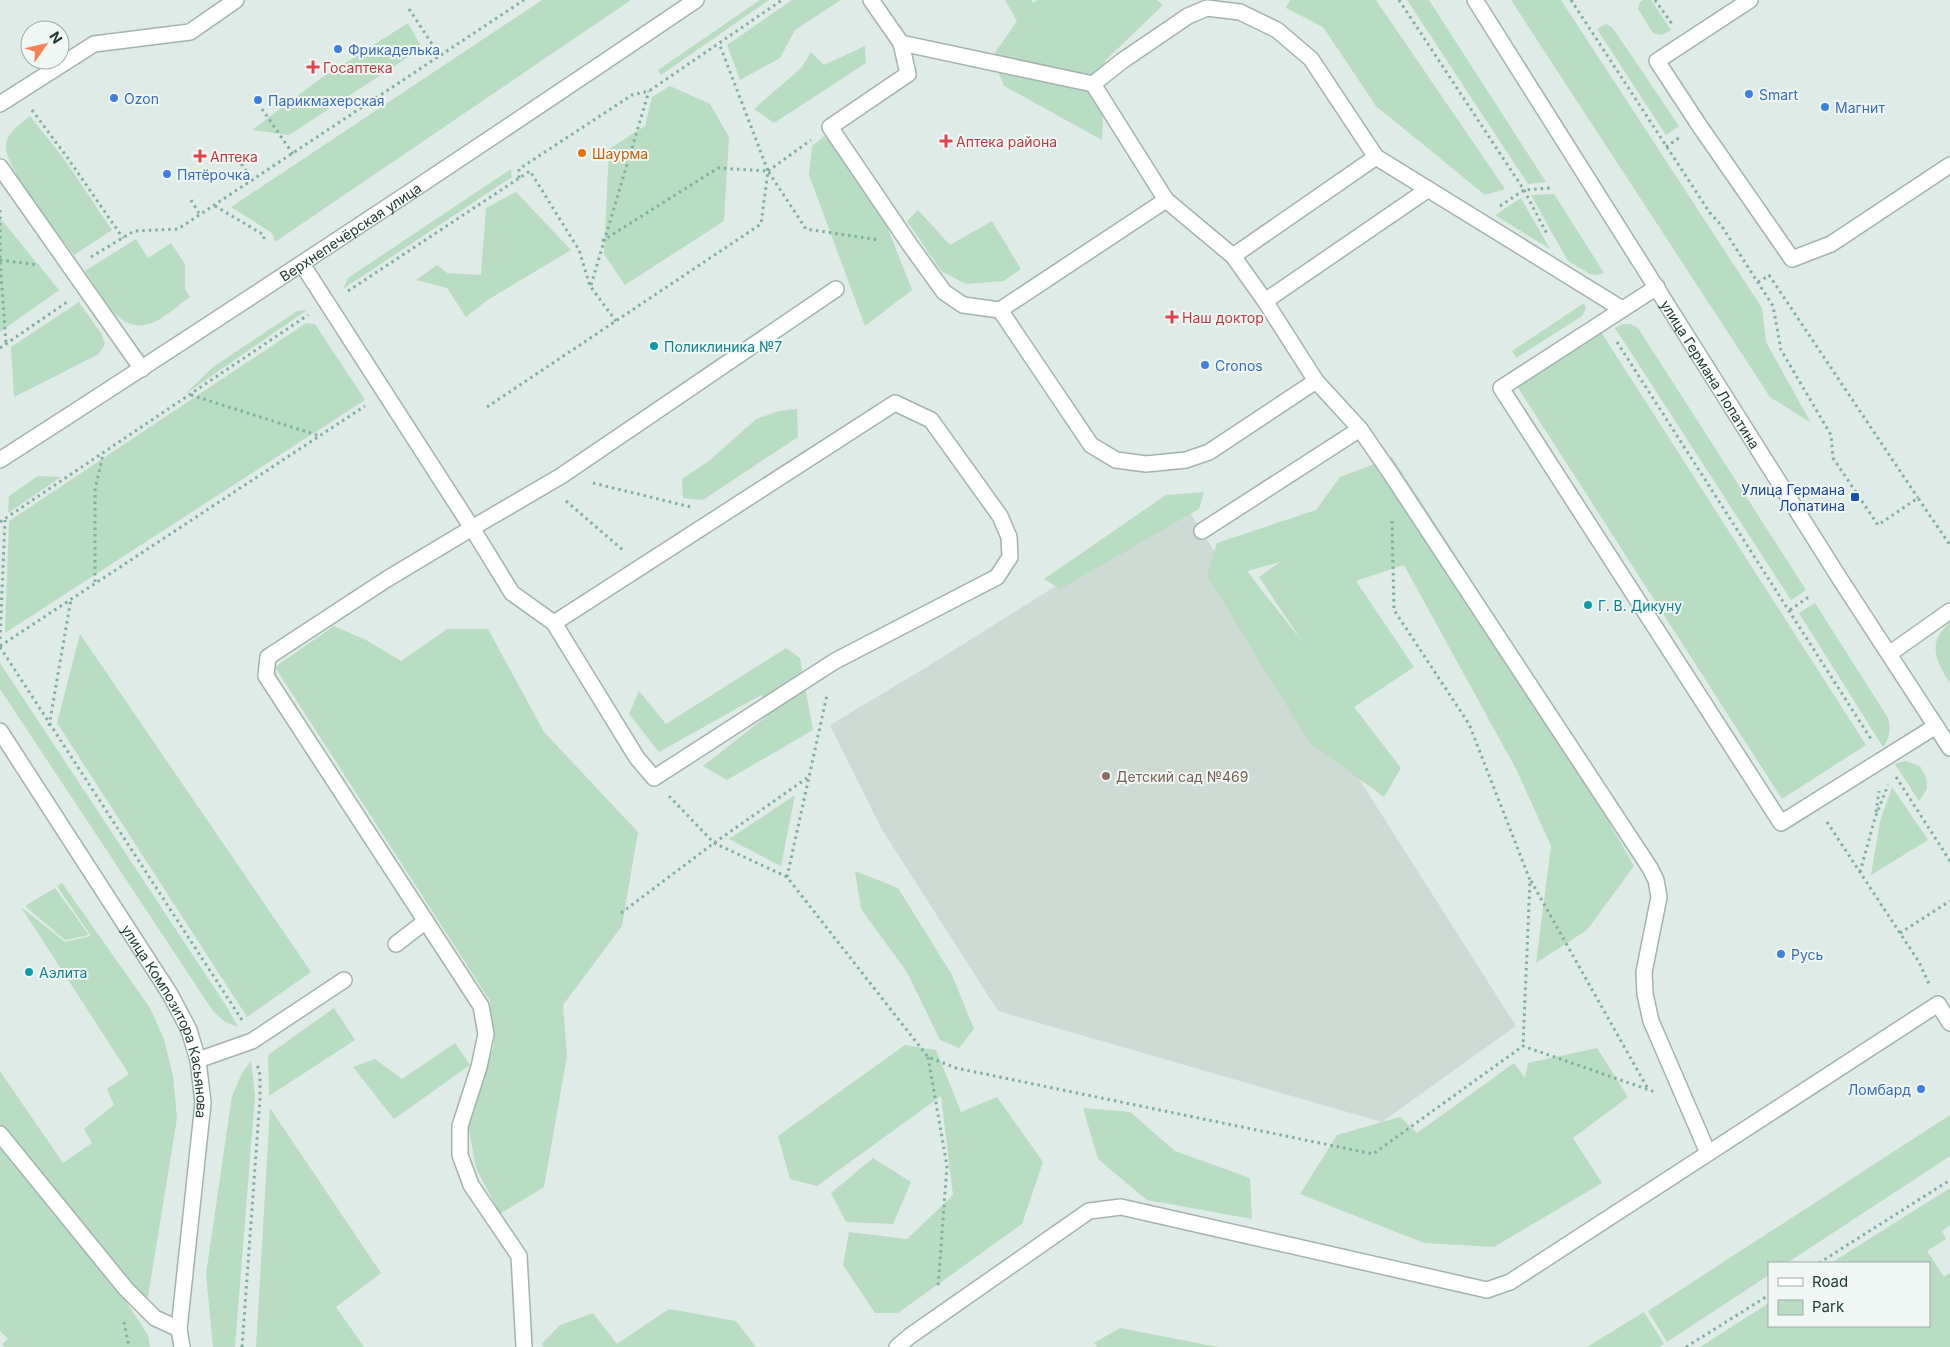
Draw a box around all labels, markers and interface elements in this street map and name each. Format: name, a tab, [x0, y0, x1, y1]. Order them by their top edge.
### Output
north arrow	[20, 20, 70, 70]
text: N	[46, 28, 66, 47]
place label: Фрикаделька	[348, 41, 440, 58]
marker: Фрикаделька	[332, 43, 344, 55]
place label: Госаптека	[323, 59, 393, 76]
marker: Госаптека	[307, 61, 319, 73]
place label: Smart	[1759, 86, 1799, 103]
marker: Smart	[1743, 88, 1755, 100]
place label: Ozon	[124, 90, 159, 107]
marker: Ozon	[108, 92, 120, 104]
place label: Парикмахерская	[268, 92, 385, 109]
marker: Парикмахерская	[252, 94, 264, 106]
place label: Магнит	[1835, 99, 1885, 116]
marker: Магнит	[1819, 101, 1831, 113]
place label: Аптека района	[956, 133, 1057, 150]
marker: Аптека района	[940, 135, 952, 147]
place label: Шаурма	[592, 145, 648, 162]
marker: Шаурма	[576, 147, 588, 159]
place label: Аптека	[210, 148, 258, 165]
marker: Аптека	[194, 150, 206, 162]
place label: Пятёрочка	[177, 166, 250, 183]
marker: Пятёрочка	[161, 168, 173, 180]
street label: Верхнепечёрская улица	[276, 179, 424, 284]
street label: улица Германа Лопатина	[1658, 296, 1764, 451]
place label: Наш доктор	[1182, 309, 1264, 326]
marker: Наш доктор	[1166, 311, 1178, 323]
place label: Поликлиника №7	[664, 338, 782, 355]
marker: Поликлиника №7	[648, 340, 660, 352]
place label: Cronos	[1215, 357, 1263, 374]
marker: Cronos	[1199, 359, 1211, 371]
place label: Улица Германа Лопатина	[1741, 481, 1845, 514]
marker: Улица Германа Лопатина	[1849, 491, 1861, 503]
place label: Г. В. Дикуну	[1598, 597, 1682, 614]
marker: Г. В. Дикуну	[1582, 599, 1594, 611]
place label: Детский сад №469	[1116, 768, 1248, 785]
marker: Детский сад №469	[1100, 770, 1112, 782]
street label: улица Композитора Касьянова	[119, 921, 211, 1119]
place label: Русь	[1791, 946, 1824, 963]
marker: Русь	[1775, 948, 1787, 960]
place label: Аэлита	[39, 964, 87, 981]
marker: Аэлита	[23, 966, 35, 978]
place label: Ломбард	[1848, 1081, 1911, 1098]
marker: Ломбард	[1915, 1083, 1927, 1095]
legend	[1768, 1262, 1930, 1327]
text: Road	[1812, 1272, 1848, 1291]
text: Park	[1812, 1297, 1845, 1316]

